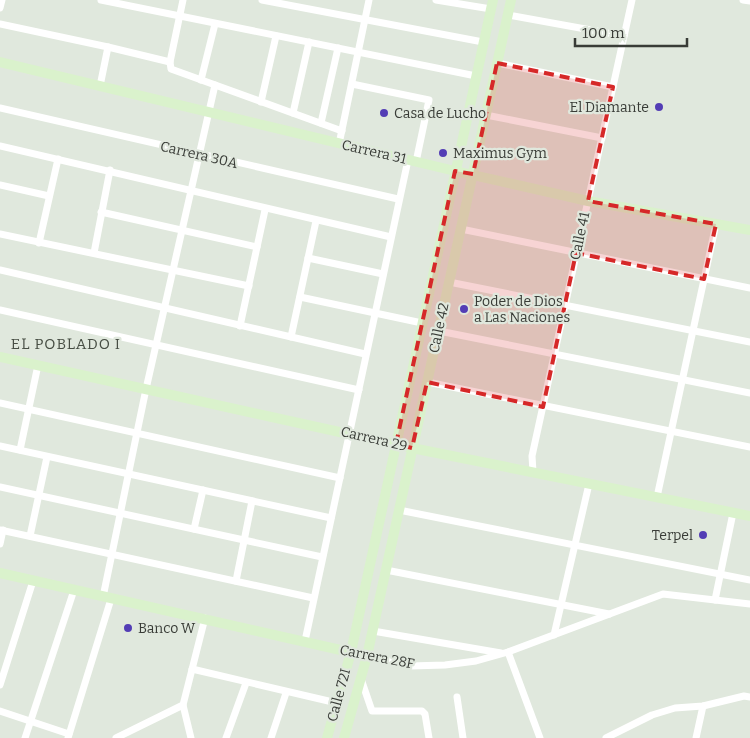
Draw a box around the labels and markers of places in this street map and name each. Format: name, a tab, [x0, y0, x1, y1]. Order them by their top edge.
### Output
place label: El Diamante	[570, 99, 649, 116]
marker: El Diamante	[653, 101, 665, 113]
place label: Casa de Lucho	[394, 105, 486, 122]
marker: Casa de Lucho	[378, 107, 390, 119]
place label: Maximus Gym	[453, 145, 548, 162]
marker: Maximus Gym	[437, 147, 449, 159]
place label: Poder de Dios a Las Naciones	[474, 293, 570, 326]
marker: Poder de Dios a Las Naciones	[458, 303, 470, 315]
place label: Terpel	[652, 527, 693, 544]
marker: Terpel	[697, 529, 709, 541]
place label: Banco W	[138, 620, 196, 637]
marker: Banco W	[122, 622, 134, 634]

